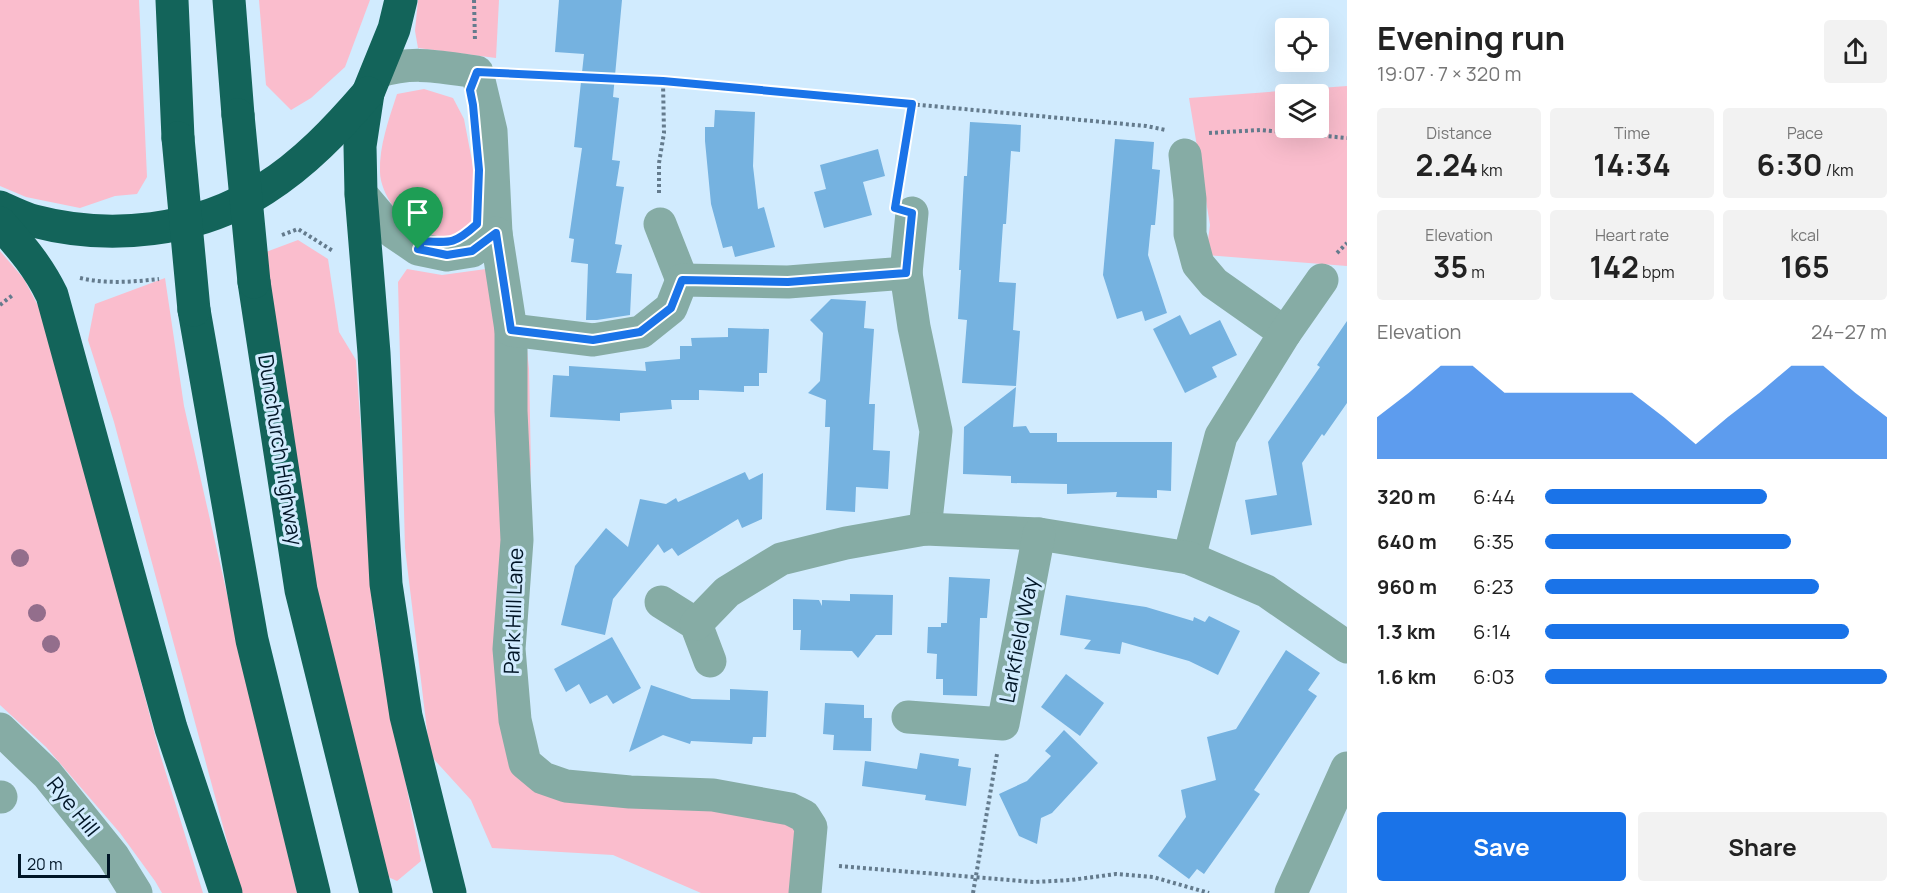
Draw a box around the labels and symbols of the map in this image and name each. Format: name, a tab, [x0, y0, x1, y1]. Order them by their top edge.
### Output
pin	[392, 187, 443, 249]
street label: Dunchurch Highway	[252, 352, 310, 547]
street label: Park Hill Lane	[497, 547, 529, 675]
street label: Larkfield Way	[992, 574, 1044, 705]
street label: Rye Hill	[41, 771, 107, 842]
scale bar	[18, 851, 110, 878]

